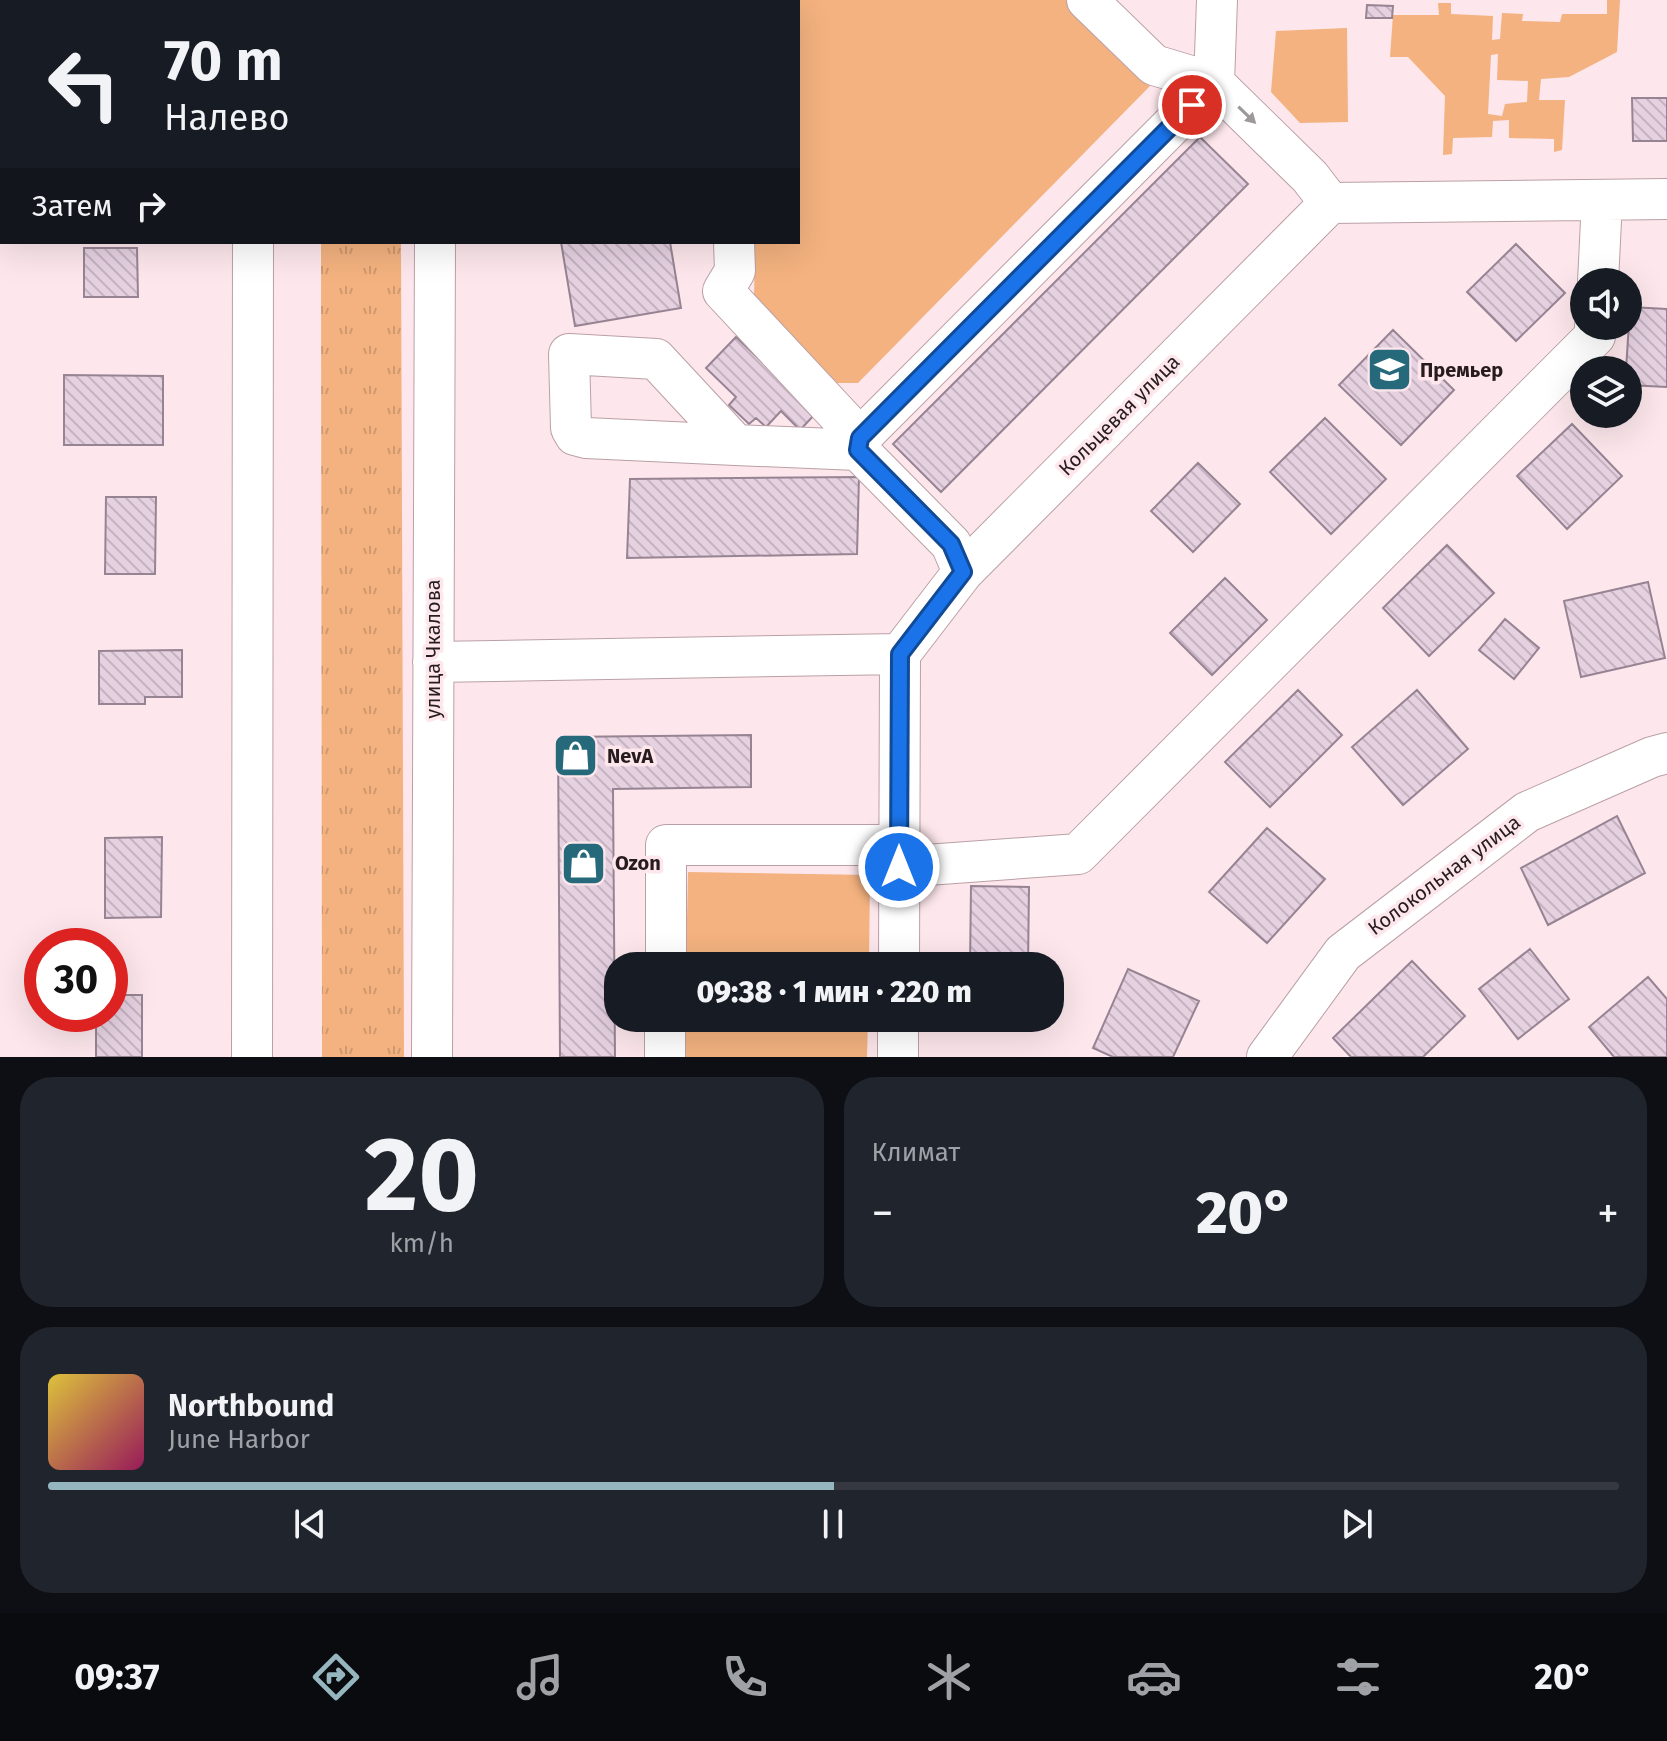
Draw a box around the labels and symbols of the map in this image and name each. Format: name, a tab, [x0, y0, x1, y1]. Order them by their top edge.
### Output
pin	[1158, 71, 1226, 139]
one-way arrow	[1237, 105, 1256, 124]
school or university icon: Премьер	[1365, 346, 1413, 394]
street label: Кольцевая улица	[1054, 350, 1184, 480]
place label: Премьер	[1420, 358, 1503, 382]
street label: улица Чкалова	[421, 579, 445, 719]
shop icon: NevA	[552, 732, 600, 780]
place label: NevA	[607, 744, 654, 768]
street label: Колокольная улица	[1363, 810, 1525, 940]
position arrow	[857, 825, 941, 909]
shop icon: Ozon	[560, 839, 608, 887]
place label: Ozon	[615, 851, 661, 875]
speed limit sign: 30	[24, 928, 128, 1032]

